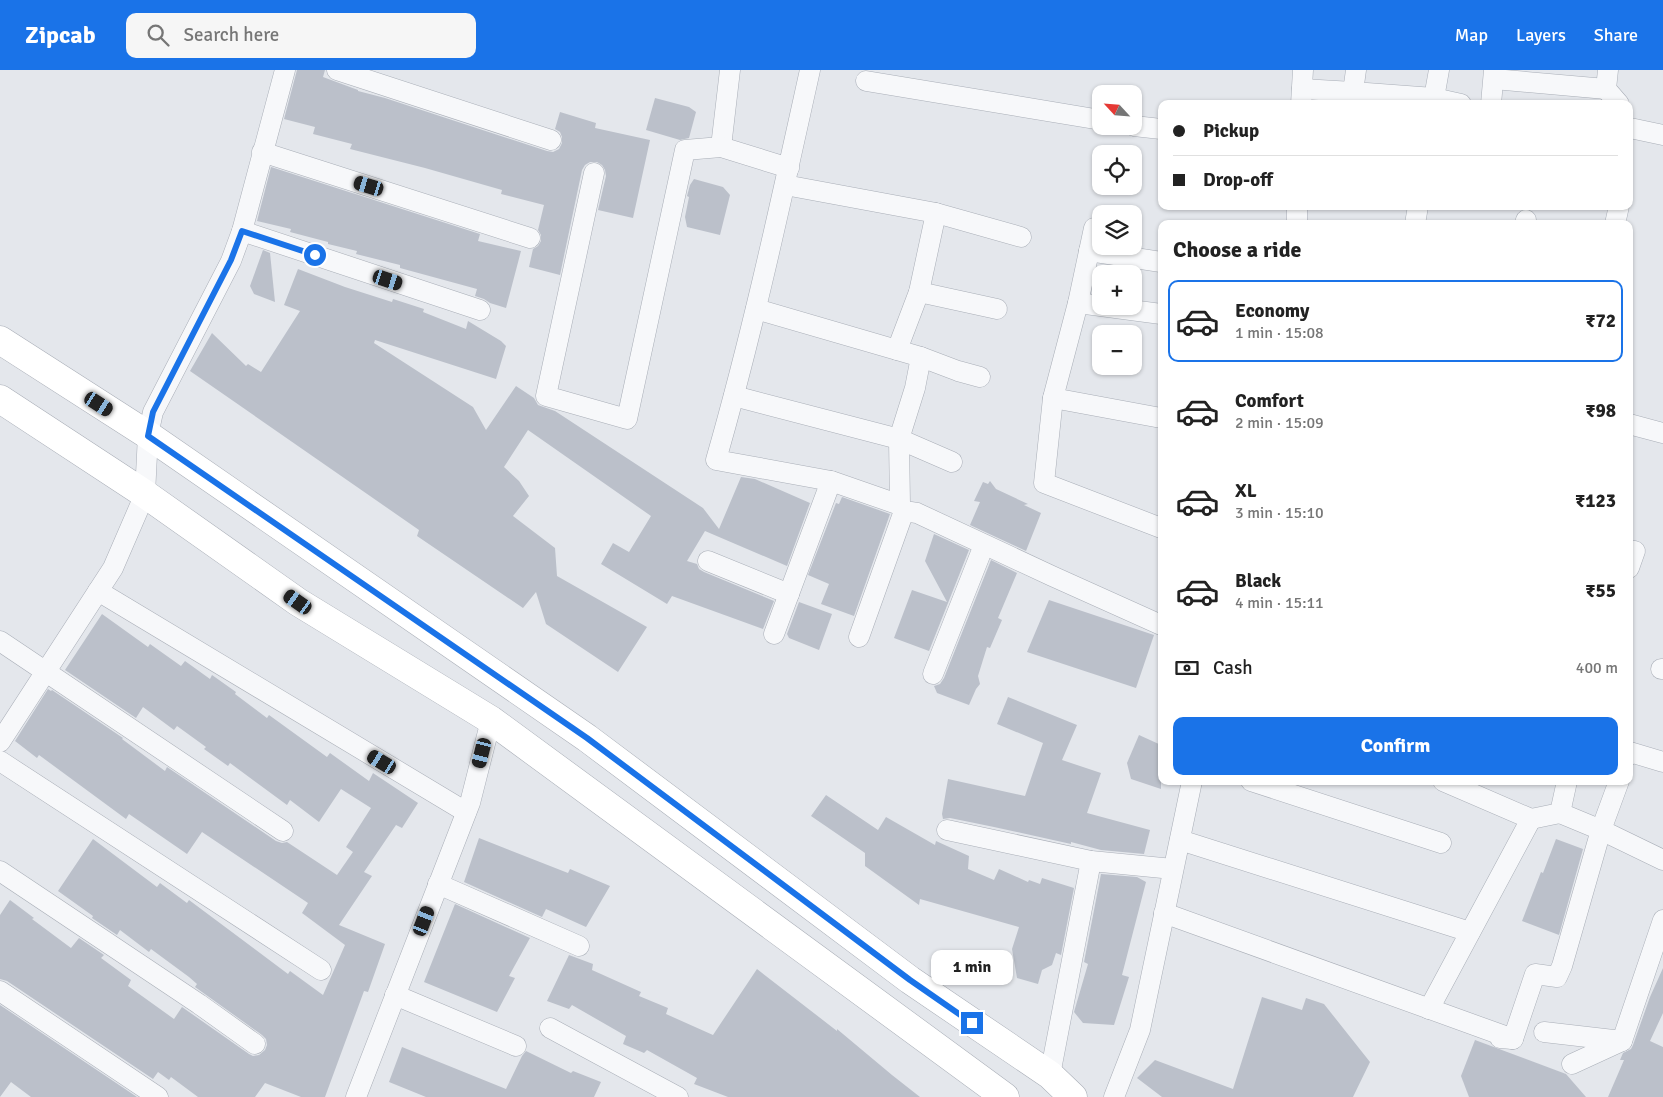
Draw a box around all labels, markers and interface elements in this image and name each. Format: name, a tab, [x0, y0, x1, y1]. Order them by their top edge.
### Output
search box	[126, 13, 476, 58]
text: Zipcab	[25, 20, 96, 50]
icon: search	[144, 21, 172, 49]
text: Search here	[184, 23, 279, 47]
text: Map	[1455, 24, 1488, 46]
text: Layers	[1516, 24, 1566, 46]
text: Share	[1594, 24, 1638, 46]
north arrow	[1092, 85, 1142, 135]
map controls	[1092, 85, 1142, 375]
text: Pickup	[1203, 119, 1259, 143]
button: locate	[1092, 145, 1142, 195]
text: Drop-off	[1203, 168, 1273, 192]
car	[352, 174, 385, 198]
button: layers	[1092, 205, 1142, 255]
text: Choose a ride	[1173, 236, 1301, 263]
route start	[304, 244, 326, 266]
button: +	[1092, 265, 1142, 315]
car	[371, 268, 404, 292]
icon: car	[1175, 299, 1220, 344]
text: Economy	[1235, 299, 1309, 323]
text: ₹72	[1585, 309, 1616, 333]
text: 1 min · 15:08	[1235, 323, 1324, 343]
button: −	[1092, 325, 1142, 375]
icon: car	[1175, 389, 1220, 434]
text: Comfort	[1235, 389, 1304, 413]
car	[82, 390, 115, 418]
text: ₹98	[1585, 399, 1616, 423]
text: 2 min · 15:09	[1235, 413, 1324, 433]
icon: car	[1175, 479, 1220, 524]
text: XL	[1235, 479, 1257, 503]
text: ₹123	[1575, 489, 1616, 513]
text: 3 min · 15:10	[1235, 503, 1324, 523]
icon: car	[1175, 569, 1220, 614]
text: Black	[1235, 569, 1281, 593]
text: ₹55	[1585, 579, 1616, 603]
car	[281, 587, 314, 617]
text: 4 min · 15:11	[1235, 593, 1324, 613]
icon: cash	[1173, 654, 1201, 682]
text: Cash	[1213, 656, 1253, 680]
text: 400 m	[1576, 658, 1618, 678]
button: Confirm	[1173, 717, 1618, 775]
car	[471, 737, 492, 769]
car	[365, 748, 398, 776]
car	[411, 904, 436, 938]
callout: 1 min	[931, 950, 1013, 986]
text: 1 min	[953, 957, 991, 977]
route end	[961, 1012, 983, 1034]

